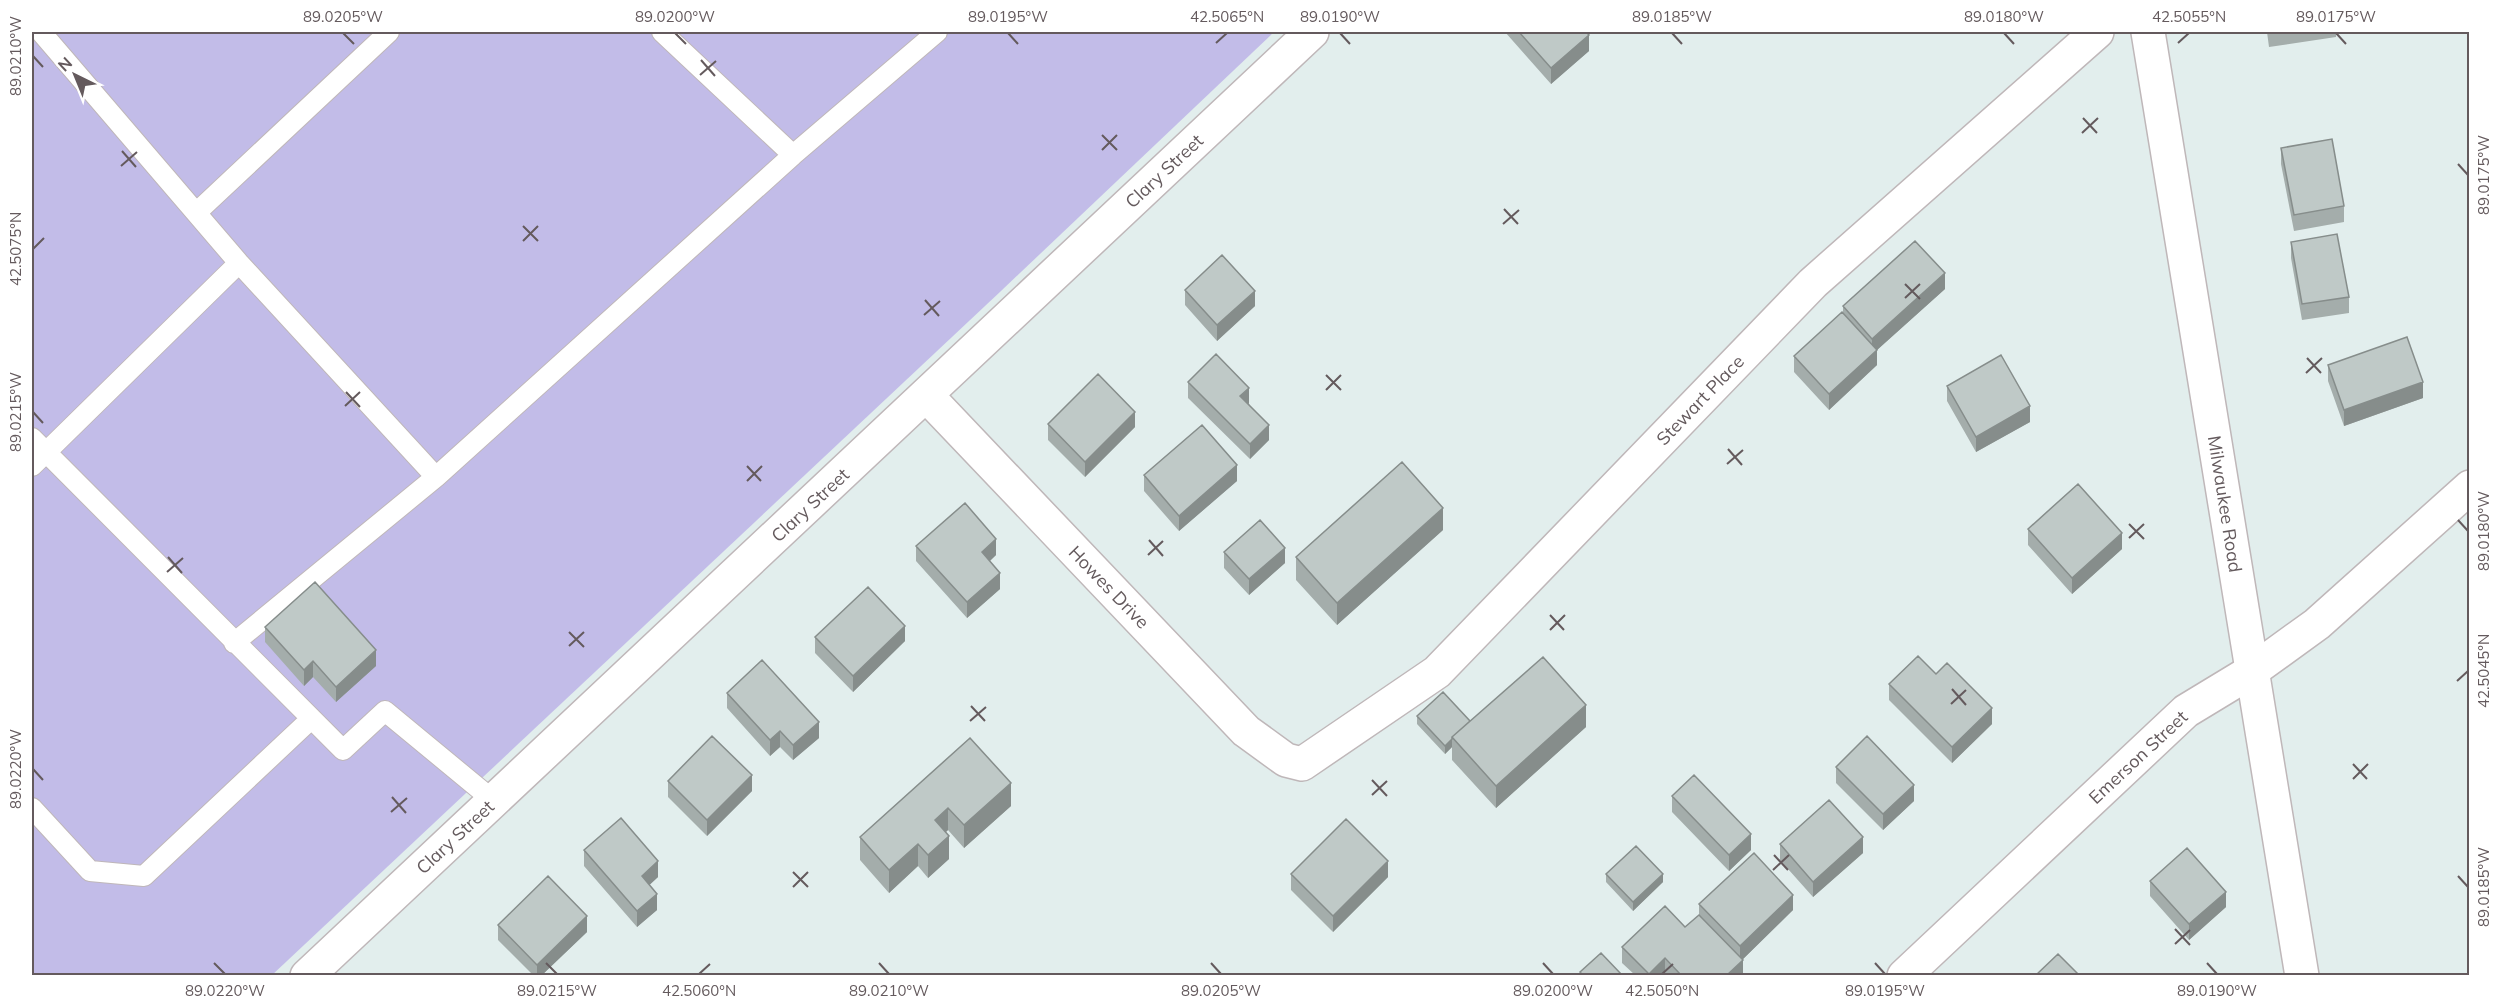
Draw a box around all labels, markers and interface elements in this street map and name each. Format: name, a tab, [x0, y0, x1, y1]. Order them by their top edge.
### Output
text: 89.0205°W	[303, 7, 383, 26]
text: 89.0200°W	[635, 7, 715, 26]
text: 89.0195°W	[968, 7, 1048, 26]
text: 42.5065°N	[1190, 7, 1264, 26]
text: 89.0190°W	[1300, 7, 1380, 26]
text: 89.0185°W	[1632, 7, 1712, 26]
text: 89.0180°W	[1964, 7, 2044, 26]
text: 42.5055°N	[2152, 7, 2226, 26]
text: 89.0175°W	[2296, 7, 2376, 26]
text: 89.0210°W	[6, 16, 25, 96]
north arrow	[45, 45, 105, 105]
text: N	[54, 53, 76, 75]
street label: Clary Street	[1120, 129, 1208, 213]
text: 89.0175°W	[2474, 135, 2493, 215]
text: 42.5075°N	[6, 212, 25, 286]
street label: Stewart Place	[1651, 350, 1749, 450]
text: 89.0215°W	[6, 372, 25, 452]
street label: Milwaukee Road	[2203, 434, 2247, 574]
street label: Clary Street	[766, 463, 854, 547]
text: 89.0180°W	[2474, 491, 2493, 571]
street label: Howes Drive	[1064, 541, 1154, 633]
text: 42.5045°N	[2474, 634, 2493, 708]
street label: Emerson Street	[2084, 705, 2192, 809]
text: 89.0220°W	[6, 729, 25, 809]
street label: Clary Street	[411, 795, 499, 879]
text: 89.0185°W	[2474, 847, 2493, 927]
text: 89.0220°W	[185, 981, 265, 1000]
text: 89.0215°W	[517, 981, 597, 1000]
text: 42.5060°N	[662, 981, 736, 1000]
text: 89.0210°W	[849, 981, 929, 1000]
text: 89.0205°W	[1181, 981, 1261, 1000]
text: 89.0200°W	[1513, 981, 1593, 1000]
text: 42.5050°N	[1625, 981, 1699, 1000]
text: 89.0195°W	[1845, 981, 1925, 1000]
text: 89.0190°W	[2177, 981, 2257, 1000]

